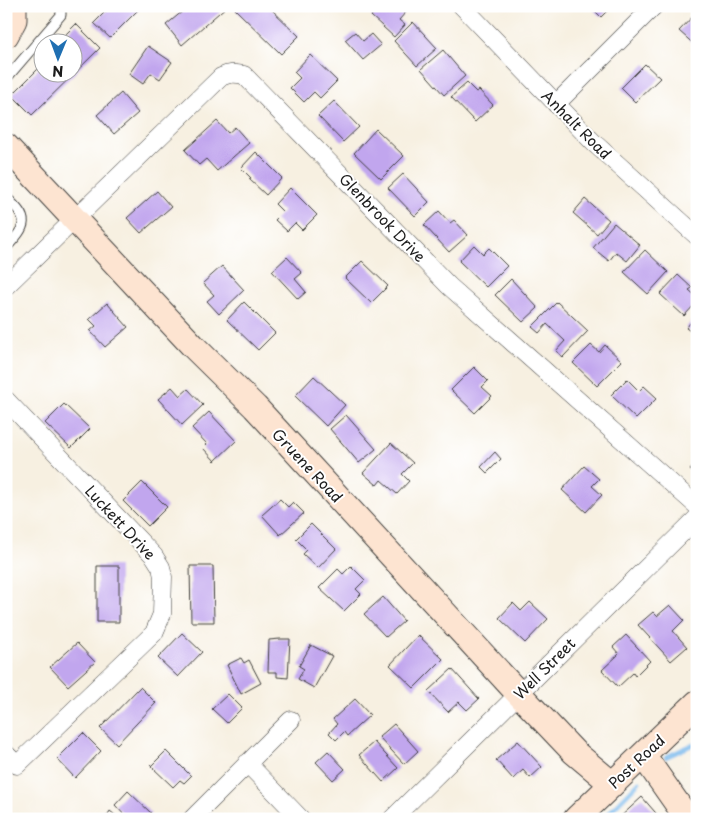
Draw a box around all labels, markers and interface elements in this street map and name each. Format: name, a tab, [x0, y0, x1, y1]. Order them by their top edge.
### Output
north arrow	[32, 32, 82, 82]
text: N	[52, 61, 63, 82]
street label: Anhalt Road	[537, 84, 617, 164]
street label: Glenbrook Drive	[334, 167, 432, 267]
street label: Gruene Road	[267, 423, 349, 507]
street label: Luckett Drive	[80, 480, 162, 564]
street label: Well Street	[508, 632, 580, 704]
street label: Post Road	[602, 729, 670, 793]

